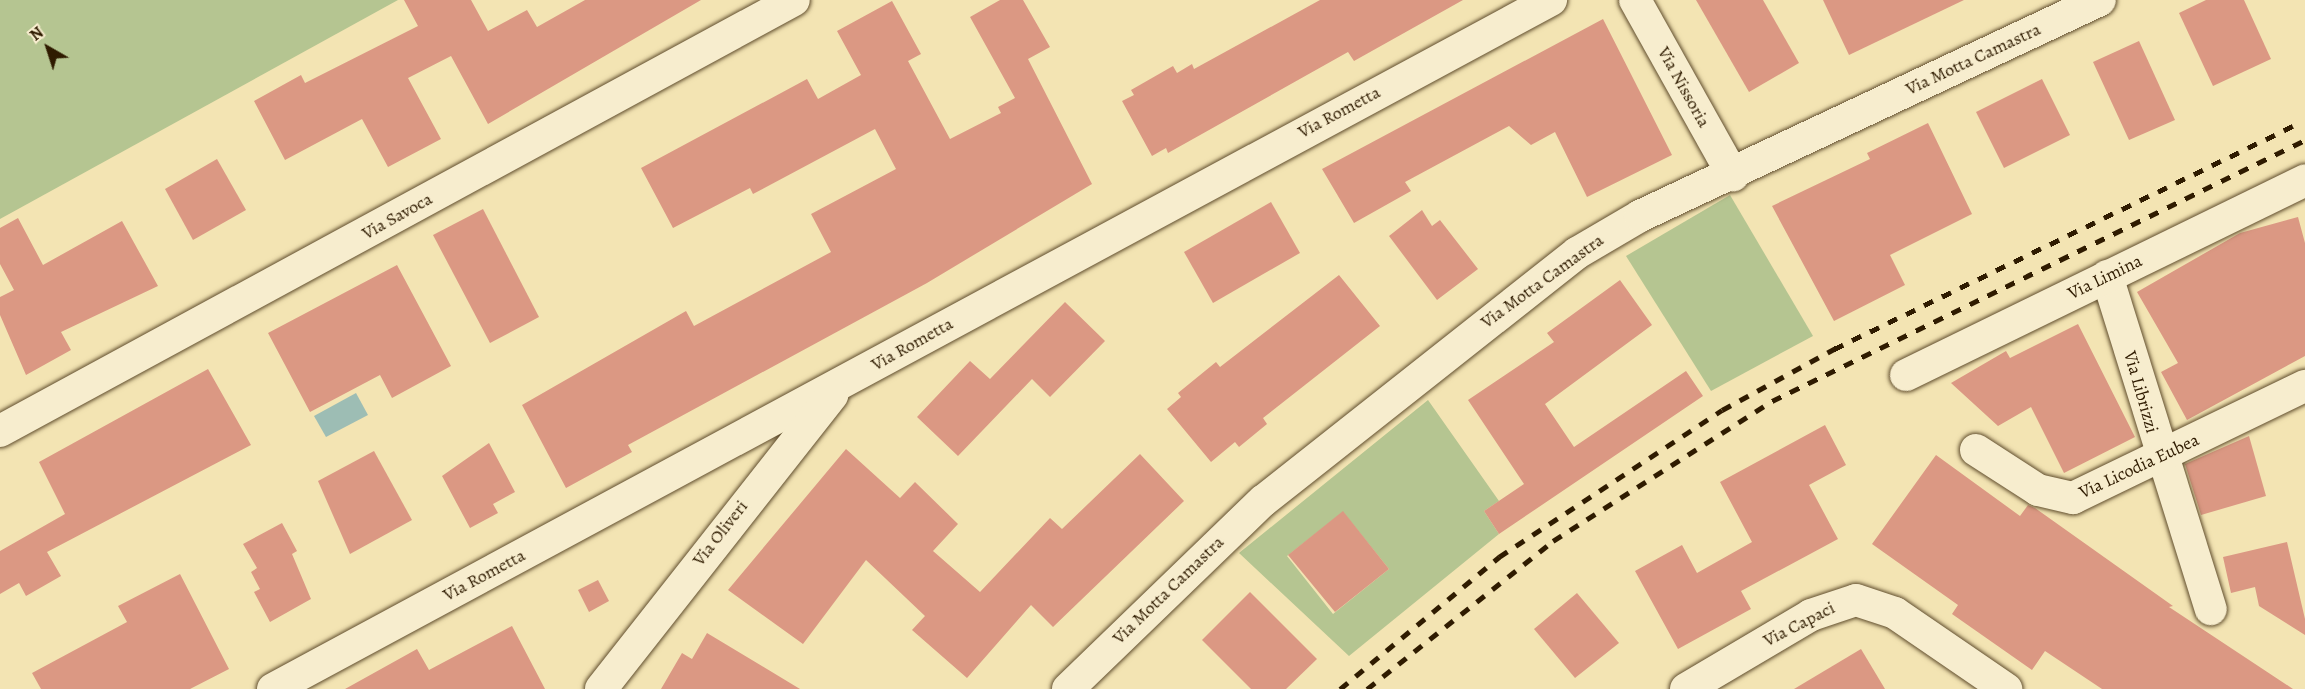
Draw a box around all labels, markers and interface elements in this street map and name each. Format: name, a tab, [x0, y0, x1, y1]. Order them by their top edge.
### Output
north arrow	[18, 18, 78, 78]
street label: Via Motta Camastra	[1902, 18, 2044, 100]
text: N	[25, 22, 48, 46]
street label: Via Nissoria	[1653, 43, 1715, 131]
street label: Via Rometta	[1294, 81, 1384, 143]
street label: Via Savoca	[358, 188, 436, 244]
street label: Via Motta Camastra	[1476, 229, 1608, 333]
street label: Via Limina	[2064, 250, 2146, 304]
street label: Via Rometta	[867, 313, 957, 375]
street label: Via Librizzi	[2119, 349, 2163, 435]
street label: Via Licodia Eubea	[2075, 429, 2203, 503]
street label: Via Oliveri	[688, 496, 752, 570]
street label: Via Motta Camastra	[1108, 531, 1228, 649]
street label: Via Rometta	[439, 544, 529, 606]
street label: Via Capaci	[1760, 597, 1838, 651]

